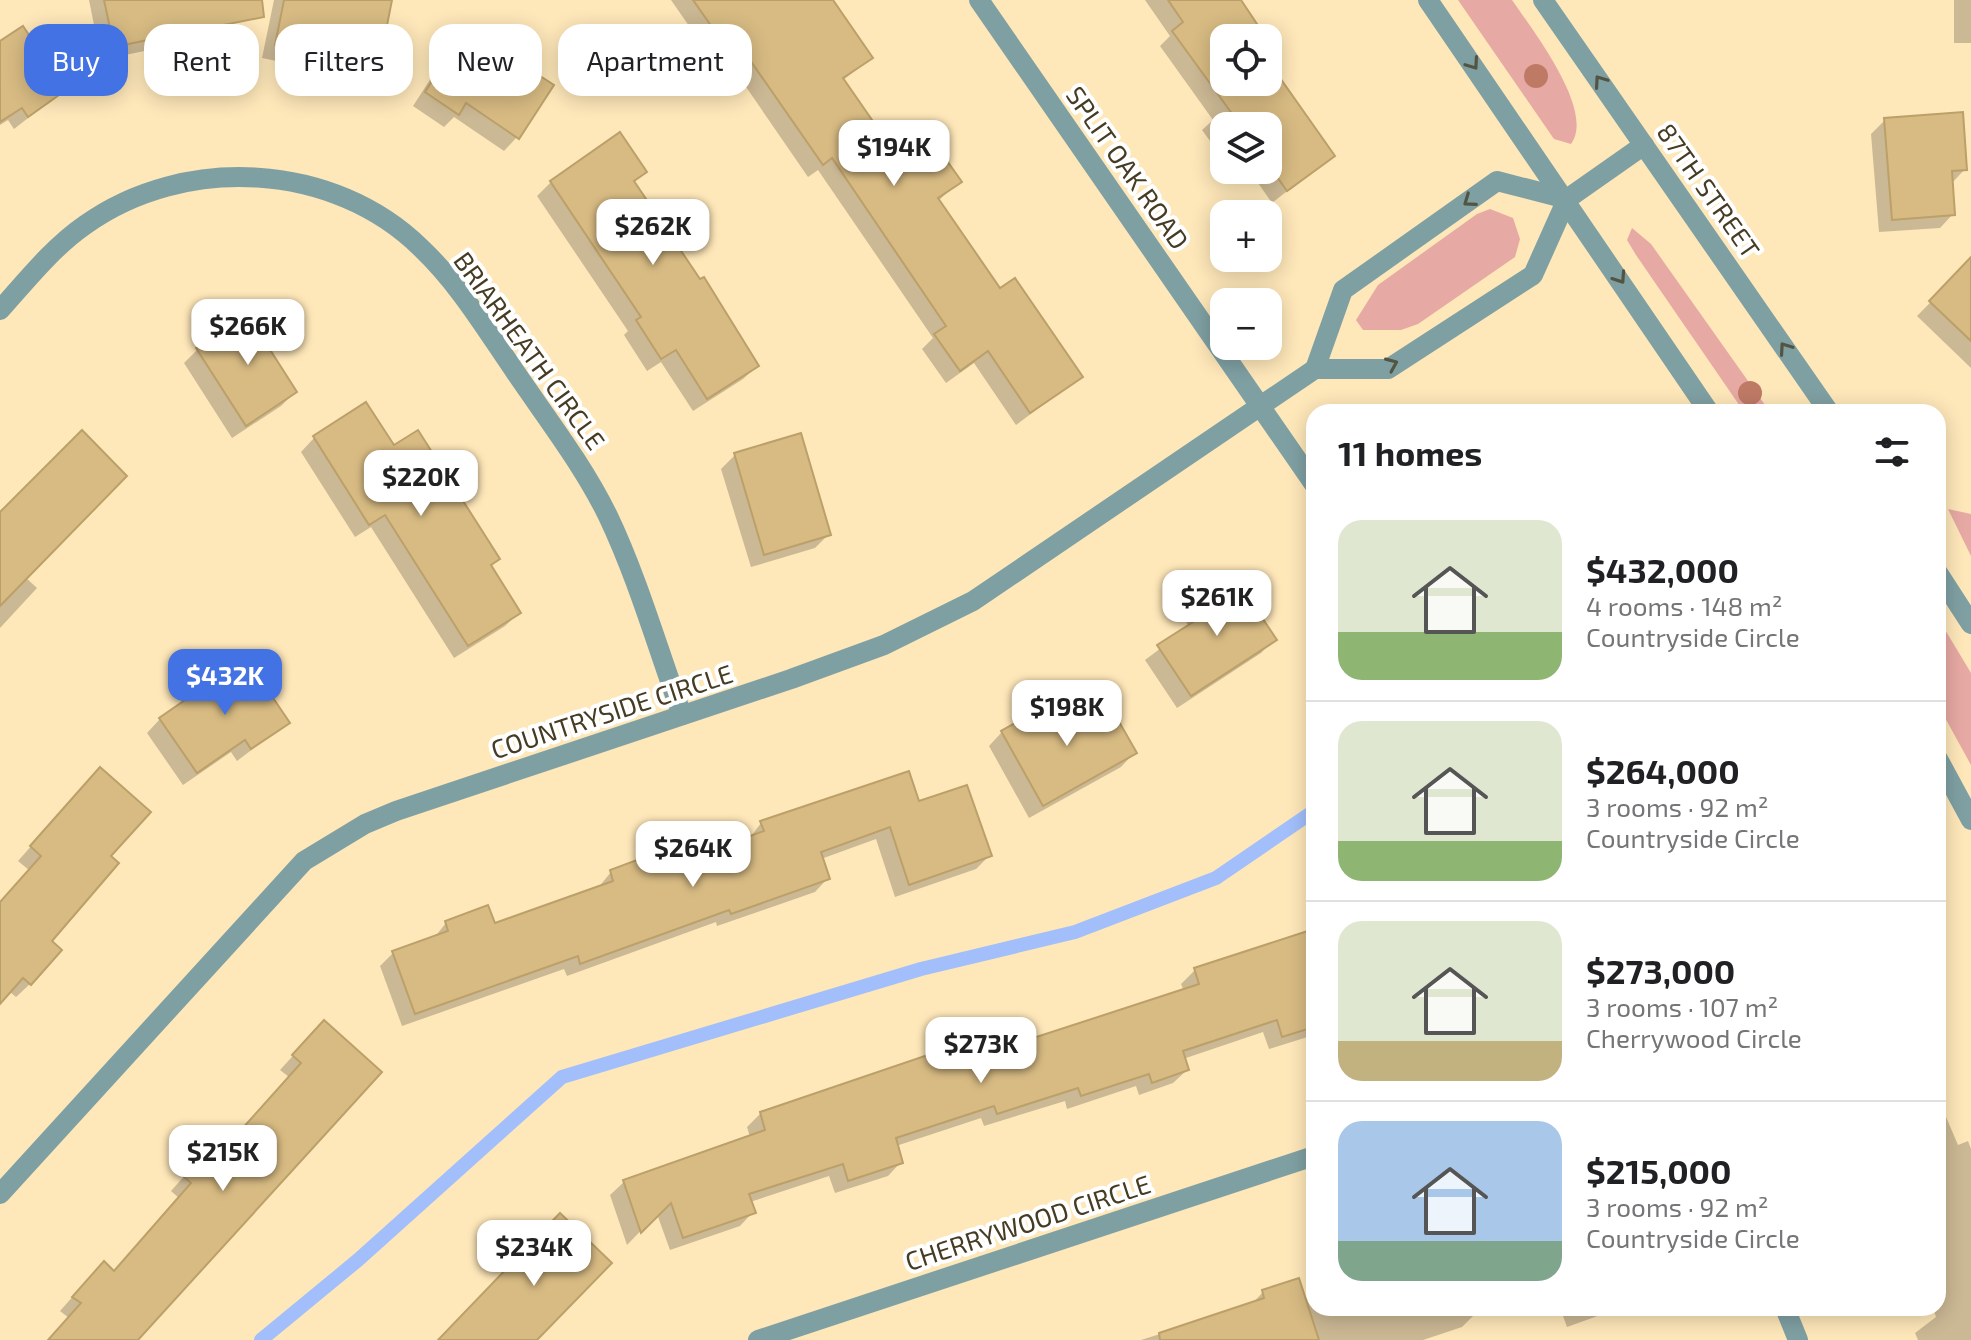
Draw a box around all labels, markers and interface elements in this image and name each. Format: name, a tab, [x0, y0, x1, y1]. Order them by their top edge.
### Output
chip: Buy	[24, 24, 128, 96]
chip: Rent	[144, 24, 259, 96]
chip: Filters	[275, 24, 413, 96]
chip: New	[429, 24, 542, 96]
chip: Apartment	[558, 24, 752, 96]
map controls	[1210, 24, 1282, 360]
button: locate	[1210, 24, 1282, 96]
one-way arrow	[1463, 55, 1478, 70]
one-way arrow	[1595, 76, 1610, 90]
street label: SPLIT OAK ROAD	[1061, 80, 1196, 254]
button: layers	[1210, 112, 1282, 184]
street label: 87TH STREET	[1651, 117, 1767, 263]
pin: $194K	[838, 120, 950, 188]
text: $194K	[857, 130, 931, 161]
one-way arrow	[1464, 191, 1478, 206]
pin: $262K	[597, 199, 709, 267]
button: +	[1210, 200, 1282, 272]
text: $262K	[614, 209, 692, 240]
street label: BRIARHEATH CIRCLE	[448, 245, 612, 455]
one-way arrow	[1610, 270, 1625, 284]
button: −	[1210, 288, 1282, 360]
pin: $266K	[192, 299, 304, 367]
text: $266K	[209, 309, 287, 340]
one-way arrow	[1780, 342, 1795, 356]
one-way arrow	[1383, 357, 1398, 373]
icon: filters	[1870, 430, 1914, 474]
text: 11 homes	[1338, 432, 1482, 473]
pin: $220K	[365, 450, 477, 518]
text: $220K	[382, 460, 460, 491]
text: $432,000	[1586, 549, 1739, 590]
icon: home	[1402, 552, 1498, 648]
pin: $261K	[1161, 570, 1273, 638]
text: $261K	[1180, 580, 1254, 611]
text: 4 rooms · 148 m²	[1586, 590, 1783, 621]
text: Countryside Circle	[1586, 621, 1800, 652]
pin: $432K	[169, 649, 281, 717]
street label: COUNTRYSIDE CIRCLE	[487, 657, 736, 764]
text: $432K	[186, 659, 264, 690]
pin: $198K	[1011, 680, 1123, 748]
text: $198K	[1030, 690, 1104, 721]
text: $264,000	[1586, 750, 1740, 791]
icon: home	[1402, 753, 1498, 849]
text: 3 rooms · 92 m²	[1586, 791, 1768, 822]
pin: $264K	[637, 821, 749, 889]
text: Countryside Circle	[1586, 822, 1800, 853]
text: $264K	[654, 831, 732, 862]
text: $273,000	[1586, 950, 1735, 991]
icon: home	[1402, 953, 1498, 1049]
text: 3 rooms · 107 m²	[1586, 991, 1778, 1022]
pin: $273K	[925, 1017, 1037, 1085]
text: Cherrywood Circle	[1586, 1022, 1802, 1053]
text: $273K	[943, 1027, 1019, 1058]
pin: $215K	[167, 1125, 279, 1193]
text: $215K	[187, 1135, 259, 1166]
text: $215,000	[1586, 1150, 1732, 1191]
icon: home	[1402, 1153, 1498, 1249]
street label: CHERRYWOOD CIRCLE	[901, 1167, 1154, 1276]
text: 3 rooms · 92 m²	[1586, 1191, 1768, 1222]
pin: $234K	[478, 1220, 590, 1288]
text: Countryside Circle	[1586, 1222, 1800, 1253]
text: $234K	[495, 1230, 573, 1261]

